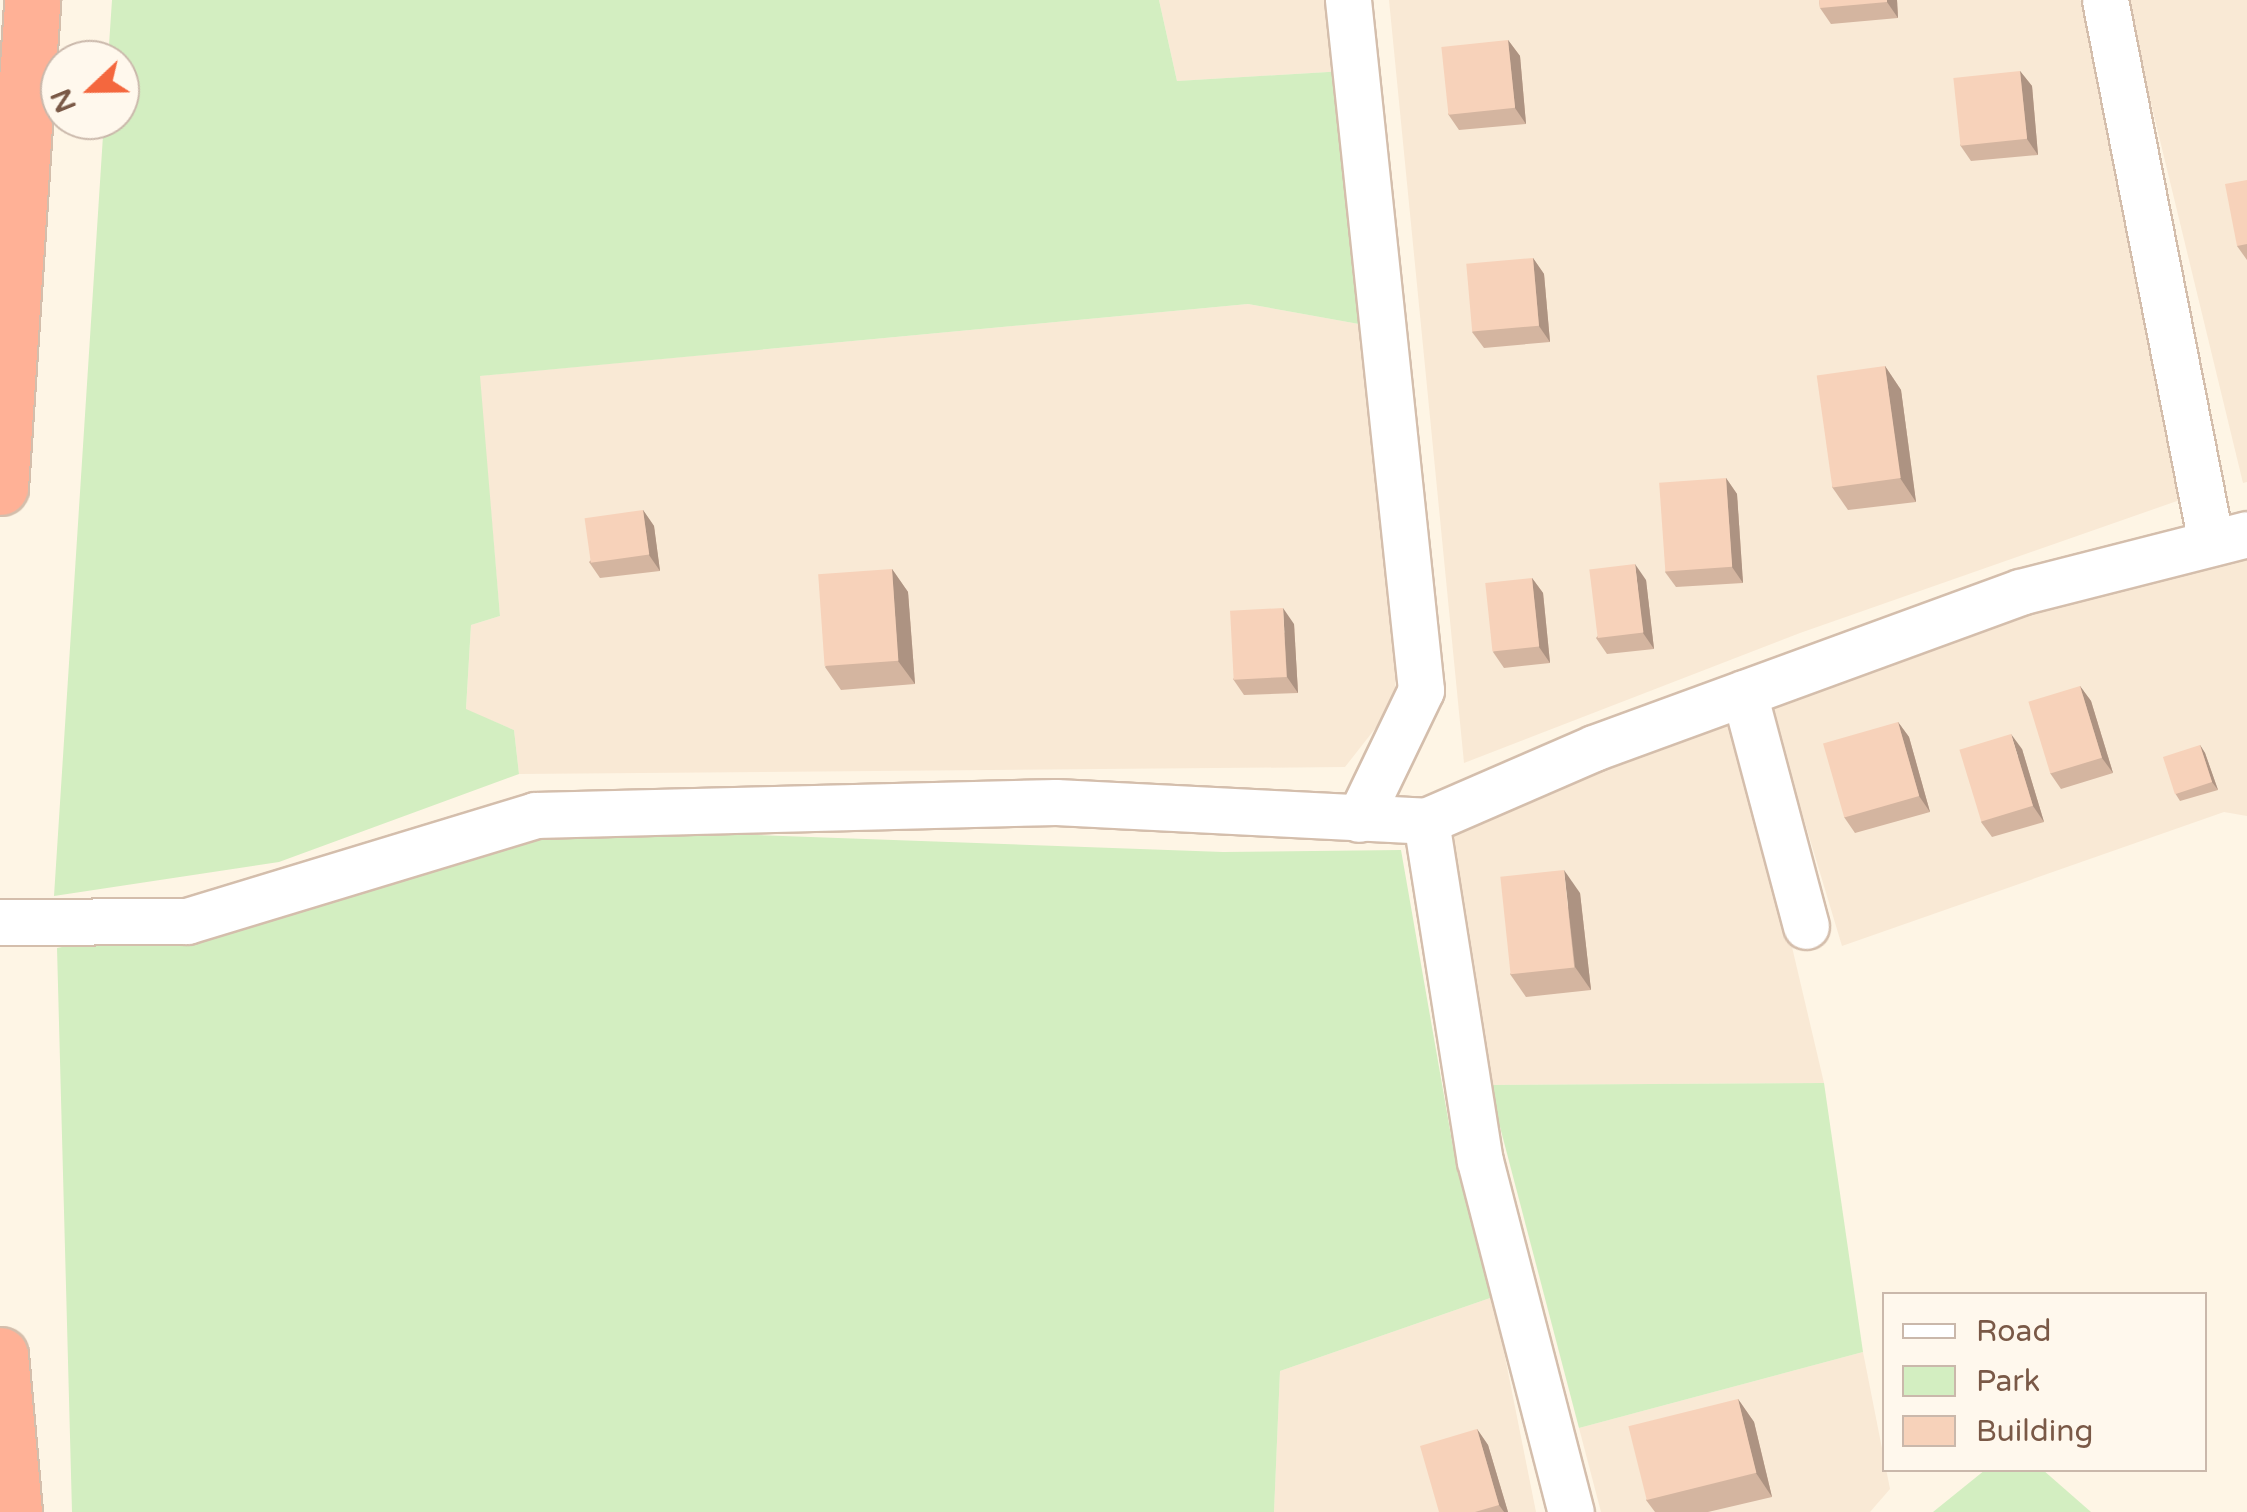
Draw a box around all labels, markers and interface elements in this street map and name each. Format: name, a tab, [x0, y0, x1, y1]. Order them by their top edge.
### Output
north arrow	[40, 40, 140, 140]
text: N	[44, 84, 84, 117]
legend	[1882, 1292, 2207, 1472]
text: Road	[1976, 1313, 2051, 1350]
text: Park	[1976, 1363, 2040, 1400]
text: Building	[1976, 1413, 2093, 1450]

